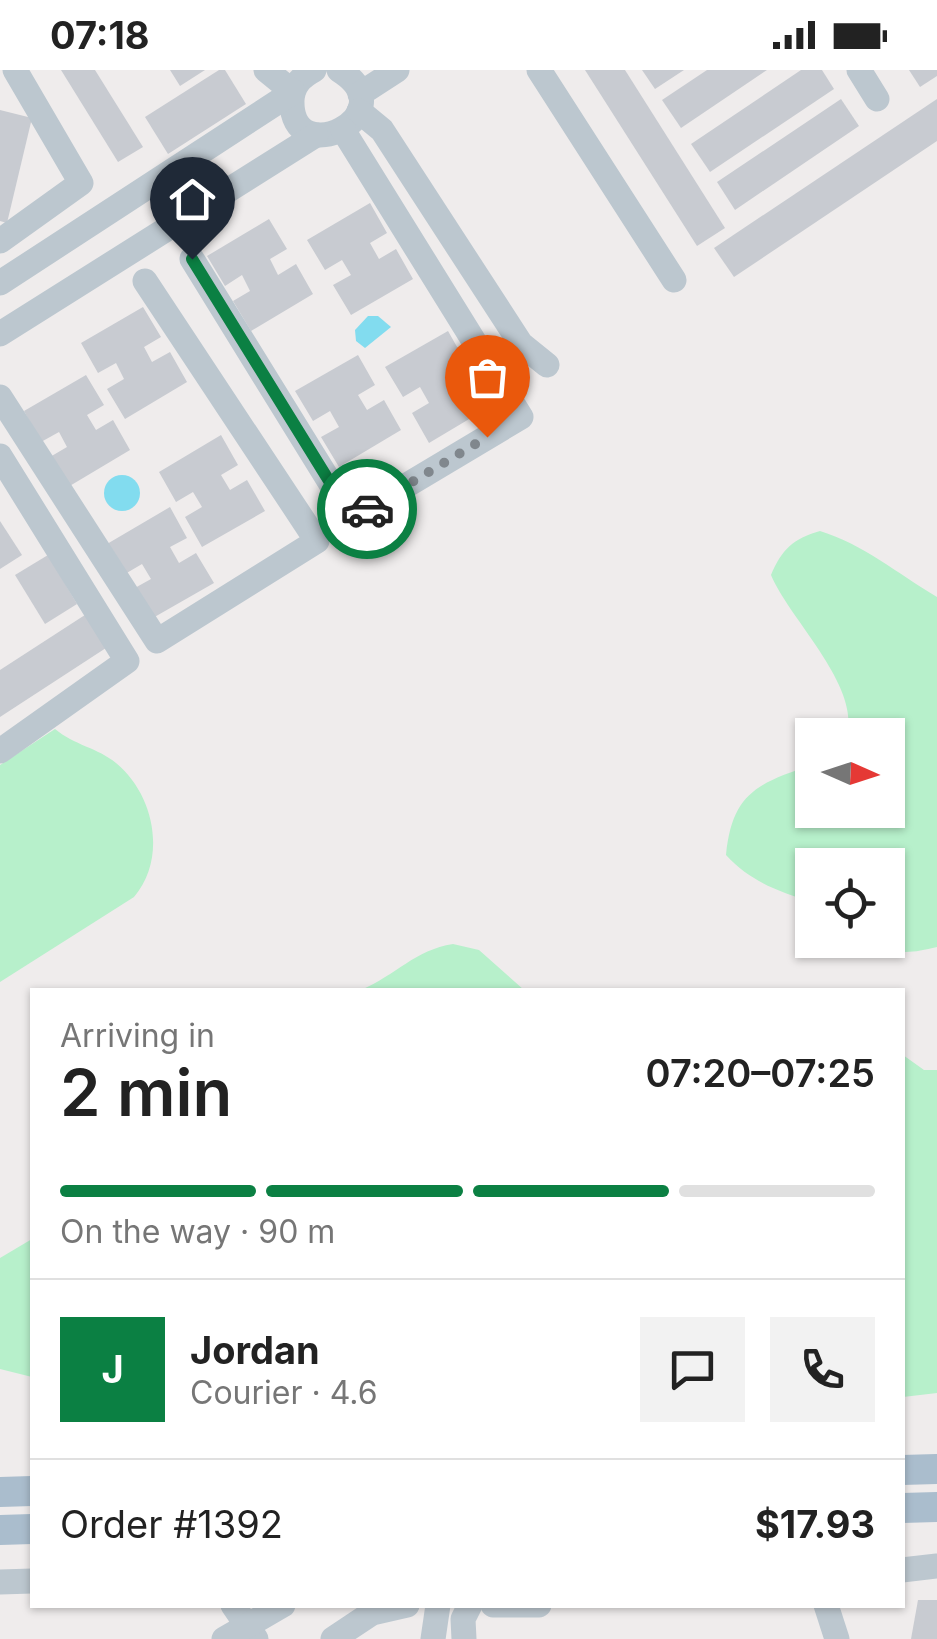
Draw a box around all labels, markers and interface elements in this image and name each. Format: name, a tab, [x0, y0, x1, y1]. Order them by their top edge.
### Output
text: 07:18	[50, 12, 150, 58]
pin	[150, 157, 235, 260]
icon: home	[165, 172, 220, 227]
pin	[445, 335, 530, 438]
icon: bag	[460, 350, 515, 405]
courier	[317, 459, 417, 559]
icon: car	[340, 482, 395, 537]
north arrow	[795, 718, 905, 828]
map controls	[795, 718, 905, 958]
button: locate	[795, 848, 905, 958]
text: Arriving in	[60, 1016, 215, 1055]
text: 07:20–07:25	[646, 1050, 875, 1096]
text: 2 min	[60, 1053, 232, 1132]
text: On the way · 90 m	[60, 1212, 335, 1251]
button: chat	[640, 1317, 745, 1422]
button: phone	[770, 1317, 875, 1422]
text: Jordan	[190, 1327, 320, 1373]
text: J	[101, 1346, 124, 1392]
text: Courier · 4.6	[190, 1373, 378, 1412]
text: Order #1392	[60, 1501, 283, 1547]
text: $17.93	[755, 1501, 875, 1547]

